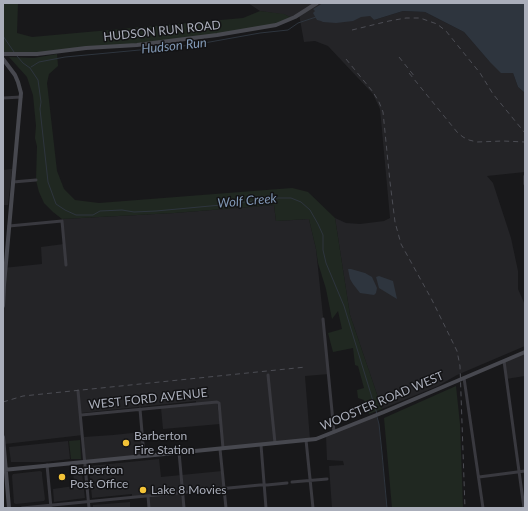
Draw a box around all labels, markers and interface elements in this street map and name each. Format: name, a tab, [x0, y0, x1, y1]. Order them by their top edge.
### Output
street label: HUDSON RUN ROAD	[103, 18, 221, 44]
water label: Hudson Run	[140, 35, 208, 57]
water label: Wolf Creek	[217, 191, 277, 211]
street label: WOOSTER ROAD WEST	[318, 368, 446, 434]
street label: WEST FORD AVENUE	[88, 386, 208, 412]
place label: Barberton Fire Station	[134, 429, 194, 457]
marker: Barberton Fire Station	[121, 438, 131, 448]
place label: Barberton Post Office	[70, 463, 128, 491]
marker: Barberton Post Office	[57, 472, 67, 482]
place label: Lake 8 Movies	[151, 483, 227, 497]
marker: Lake 8 Movies	[138, 485, 148, 495]

